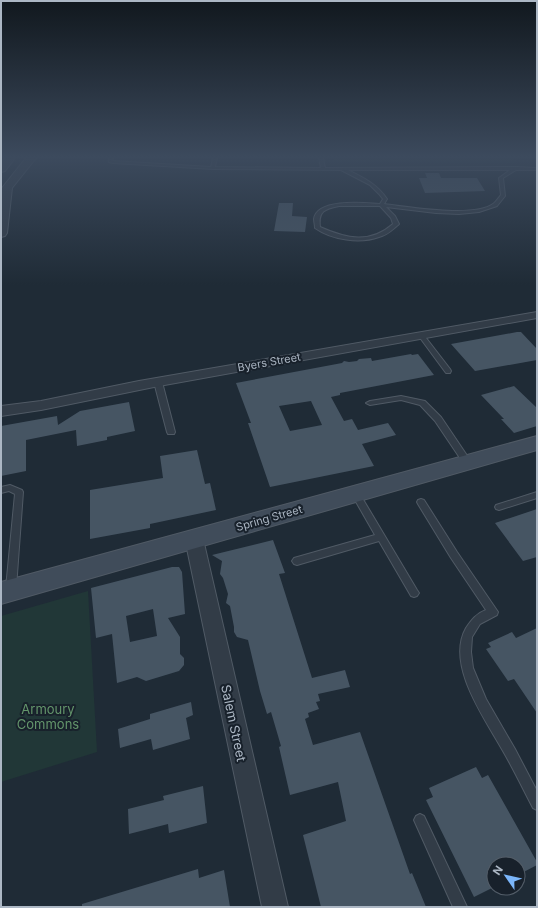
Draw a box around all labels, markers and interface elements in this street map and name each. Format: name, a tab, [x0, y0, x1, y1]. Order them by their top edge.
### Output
street label: Byers Street	[236, 350, 302, 374]
street label: Spring Street	[234, 502, 304, 534]
street label: Salem Street	[218, 683, 250, 763]
park label: Armoury Commons	[17, 701, 79, 732]
north arrow	[486, 856, 526, 896]
text: N	[490, 863, 506, 878]

